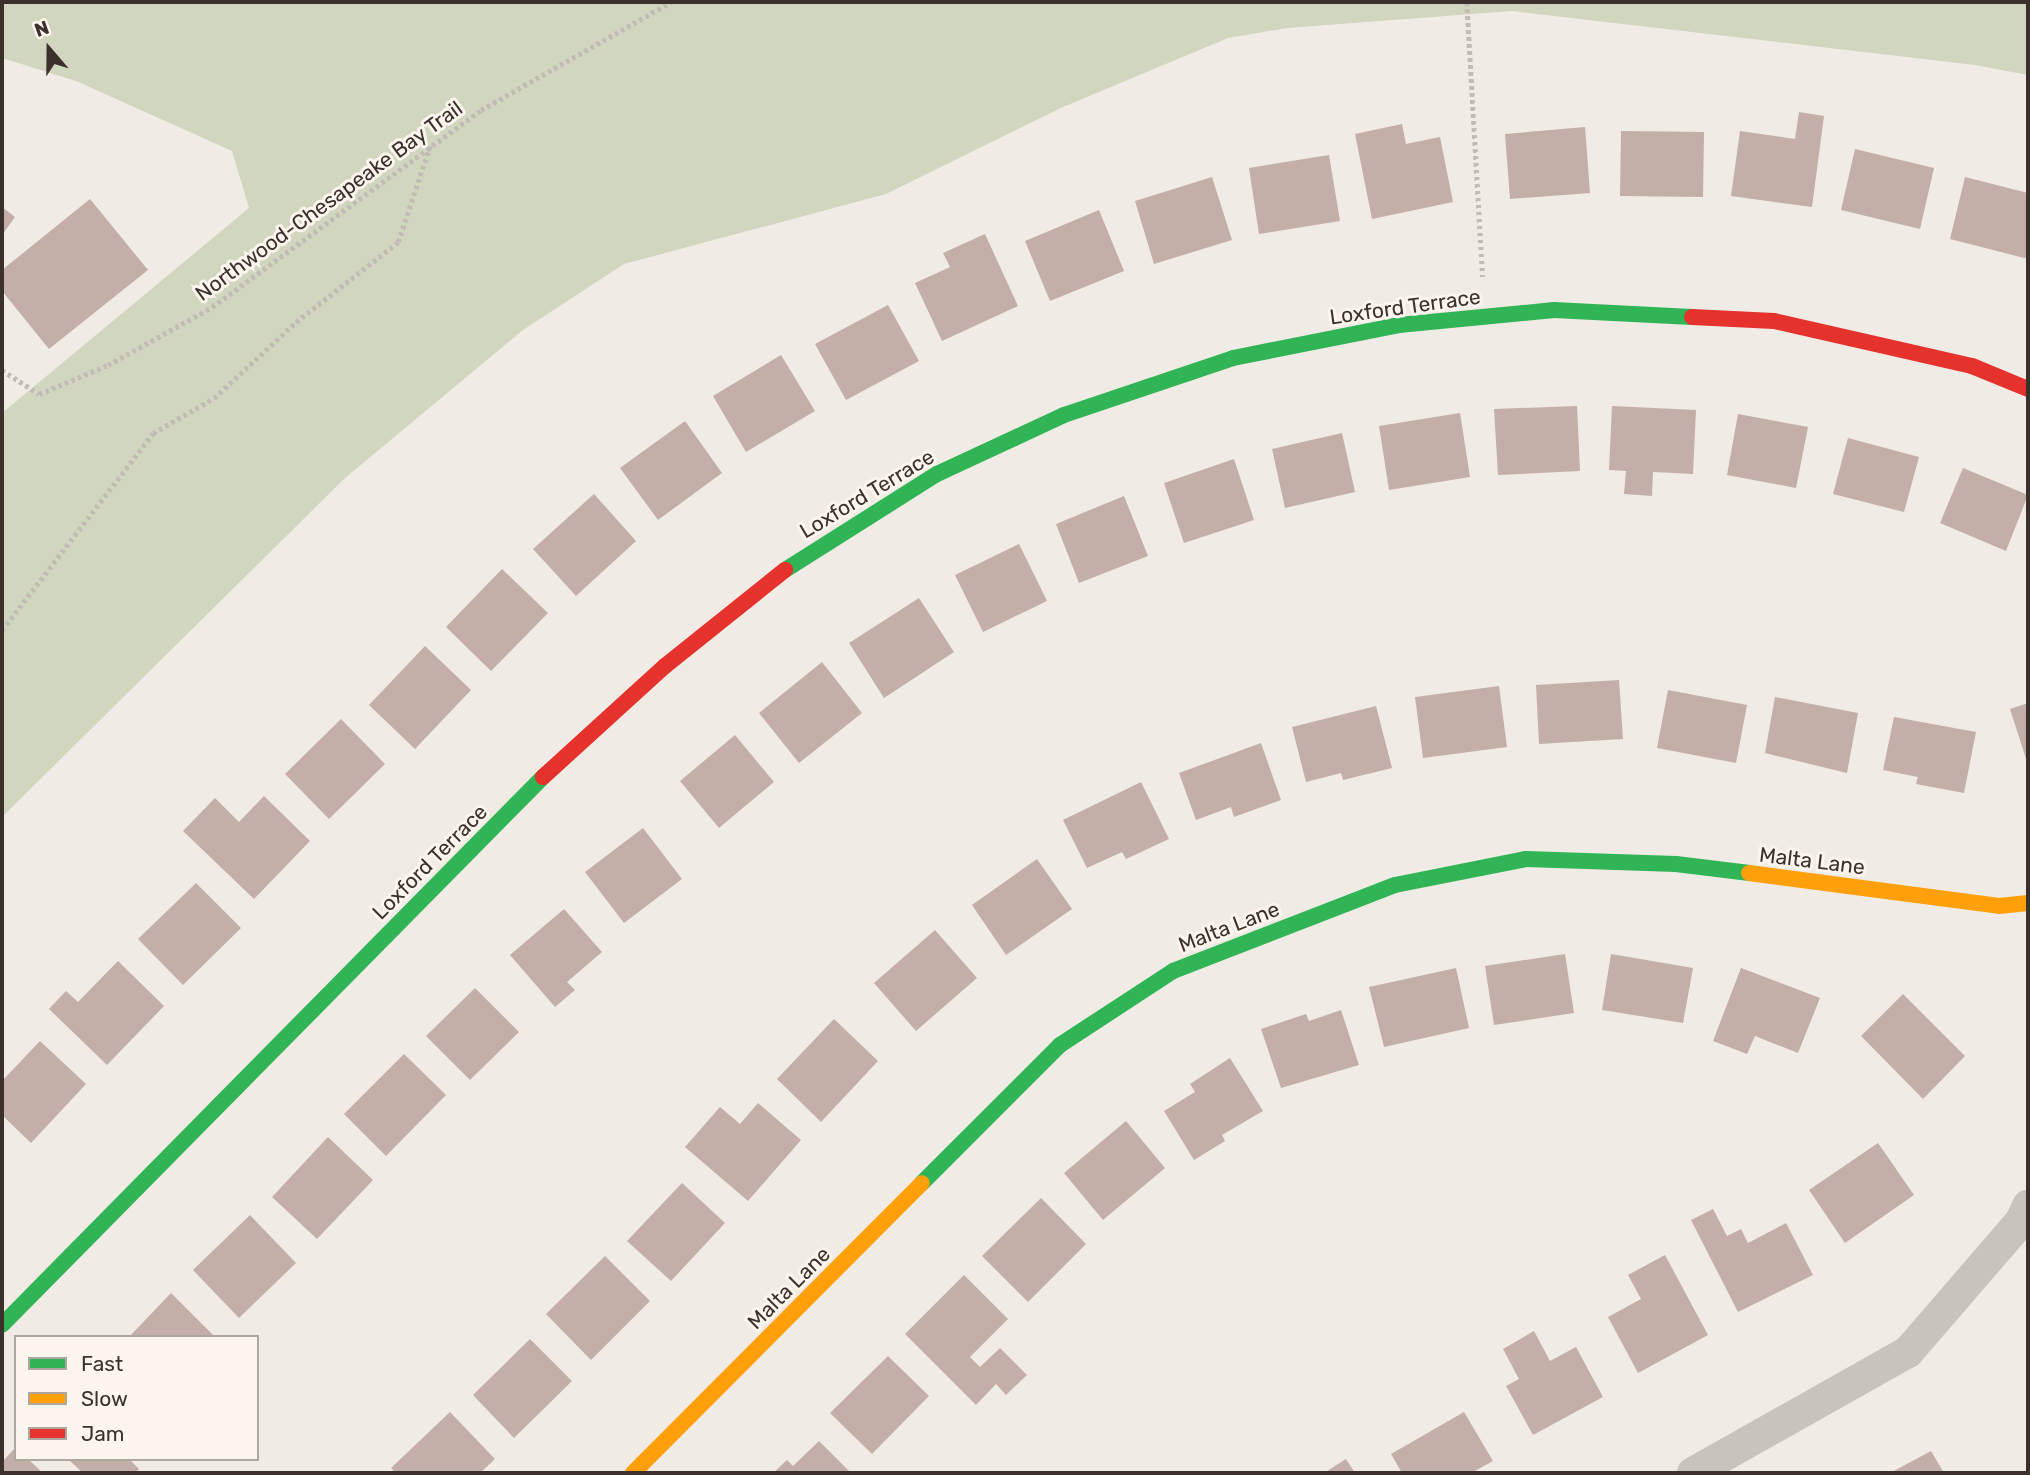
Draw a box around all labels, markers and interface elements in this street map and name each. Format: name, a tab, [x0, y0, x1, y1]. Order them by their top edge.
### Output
north arrow	[14, 14, 84, 84]
text: N	[31, 16, 52, 42]
street label: Northwood-Chesapeake Bay Trail	[190, 95, 468, 307]
street label: Loxford Terrace	[1328, 284, 1482, 330]
street label: Loxford Terrace	[795, 444, 939, 544]
street label: Loxford Terrace	[367, 799, 493, 925]
street label: Malta Lane	[1758, 842, 1866, 880]
street label: Malta Lane	[1175, 896, 1283, 958]
street label: Malta Lane	[743, 1242, 835, 1334]
legend	[14, 1335, 259, 1461]
text: Fast	[81, 1351, 123, 1376]
text: Slow	[81, 1386, 128, 1411]
text: Jam	[81, 1421, 125, 1446]

